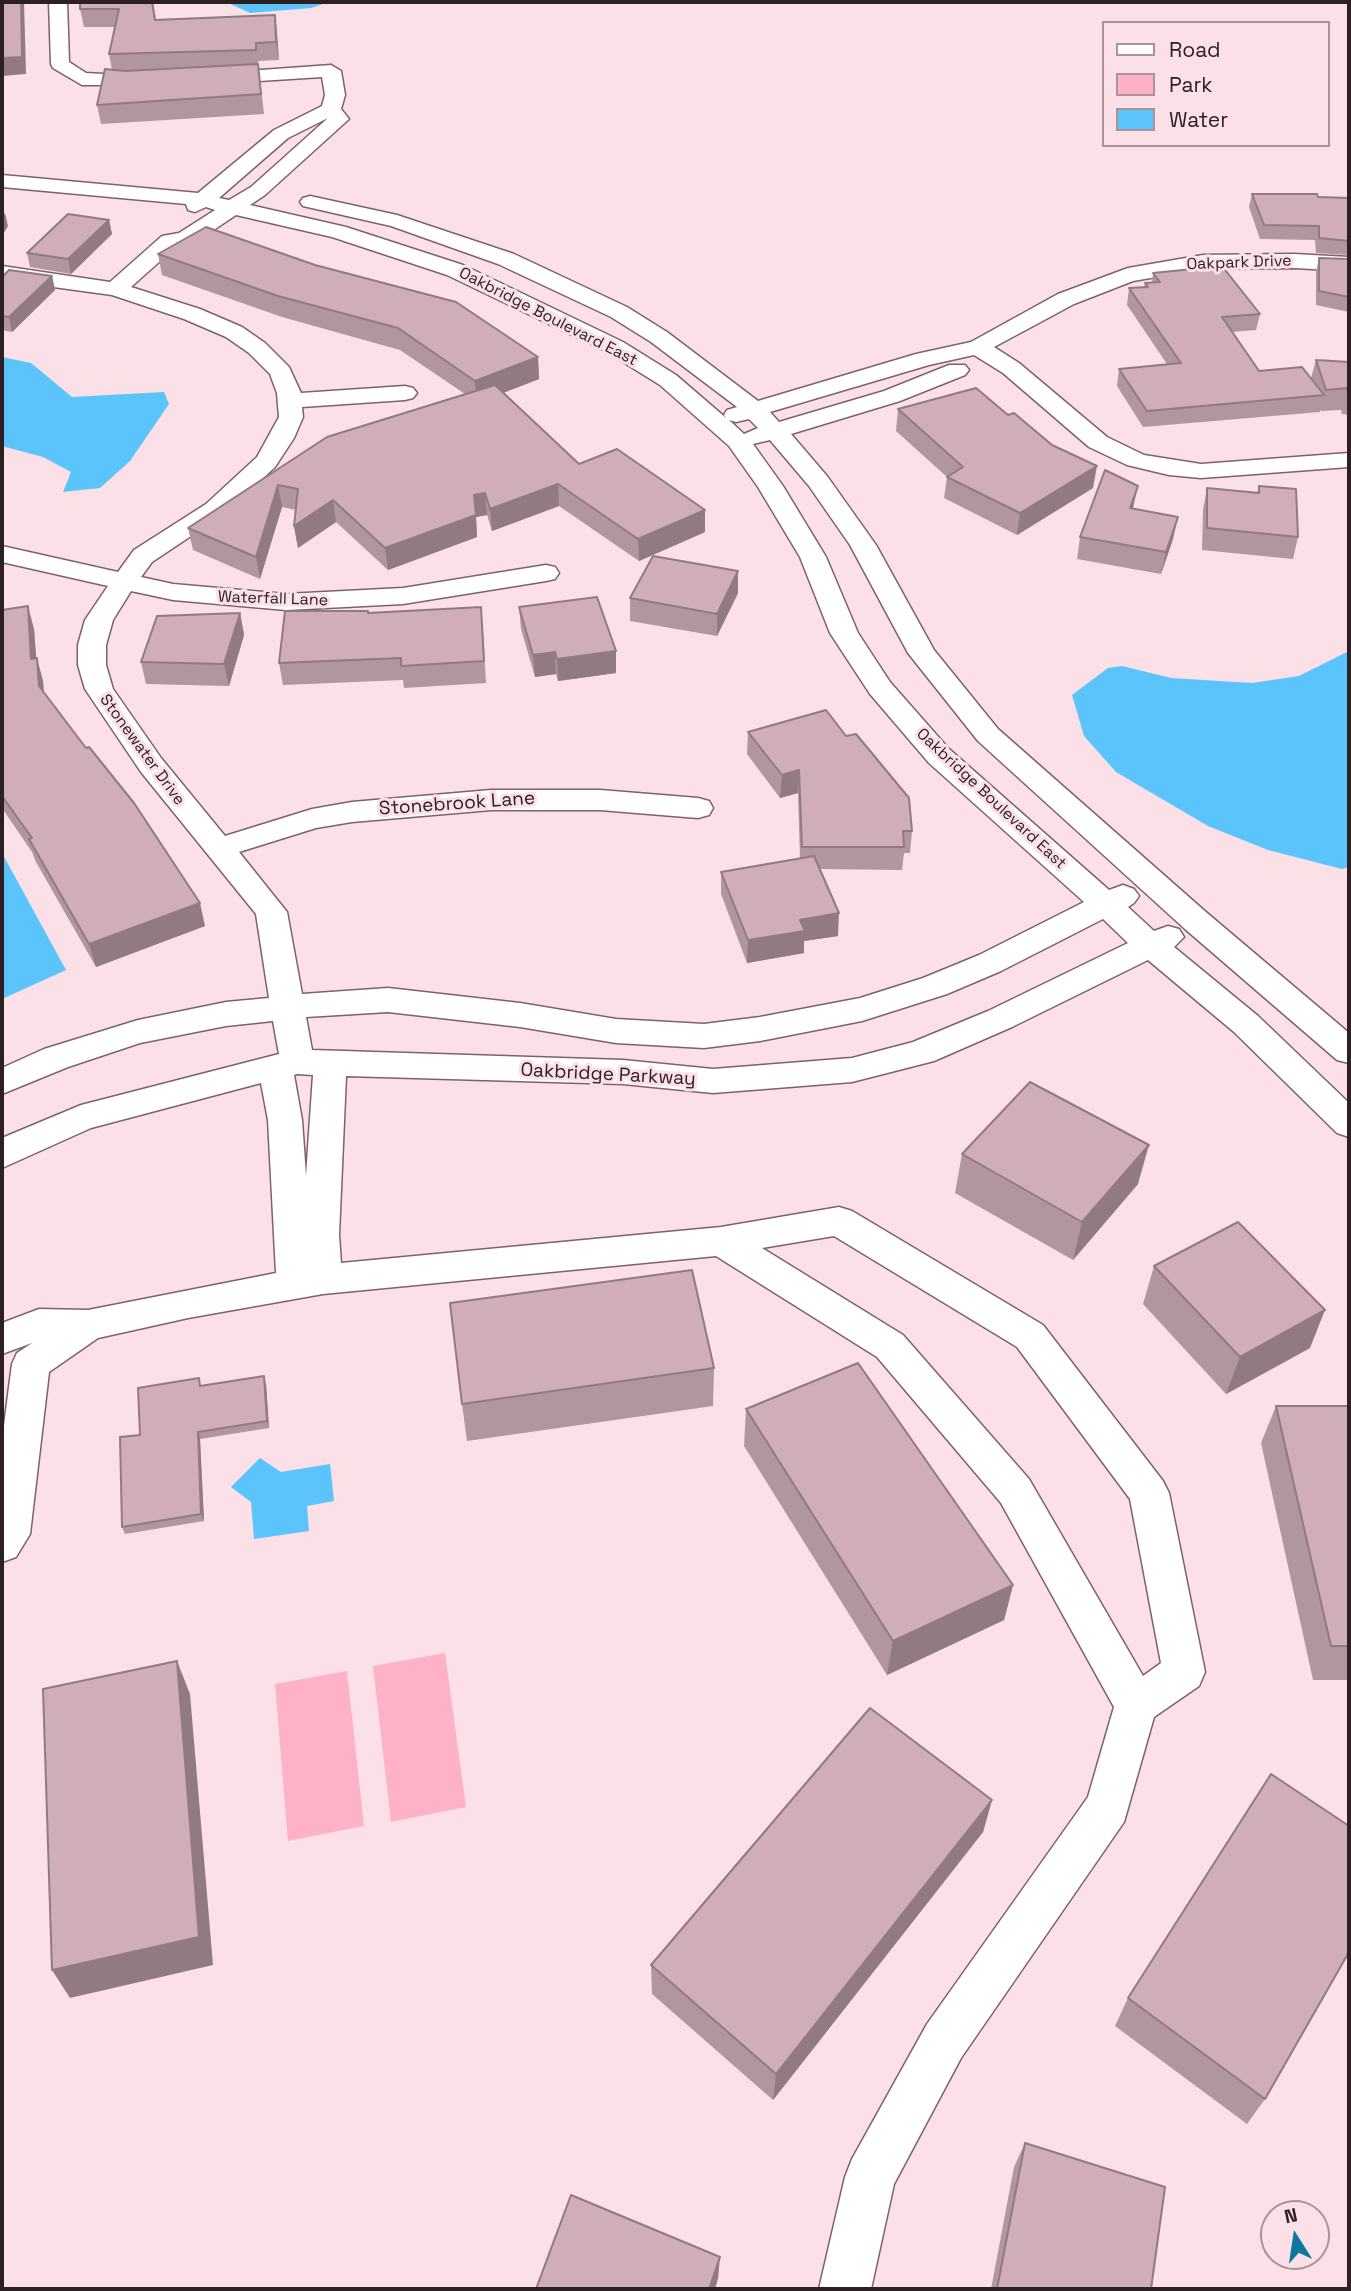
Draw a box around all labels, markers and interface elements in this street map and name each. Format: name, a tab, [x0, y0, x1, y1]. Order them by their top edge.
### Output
legend	[1102, 21, 1330, 147]
text: Road	[1169, 36, 1221, 63]
text: Park	[1169, 71, 1213, 98]
text: Water	[1169, 106, 1228, 133]
street label: Oakpark Drive	[1186, 252, 1292, 274]
street label: Oakbridge Boulevard East	[456, 264, 640, 370]
street label: Waterfall Lane	[218, 587, 328, 611]
street label: Stonewater Drive	[95, 691, 189, 809]
street label: Oakbridge Boulevard East	[912, 725, 1070, 873]
street label: Stonebrook Lane	[378, 787, 536, 821]
street label: Oakbridge Parkway	[520, 1059, 696, 1091]
north arrow	[1260, 2200, 1330, 2270]
text: N	[1282, 2202, 1300, 2229]

